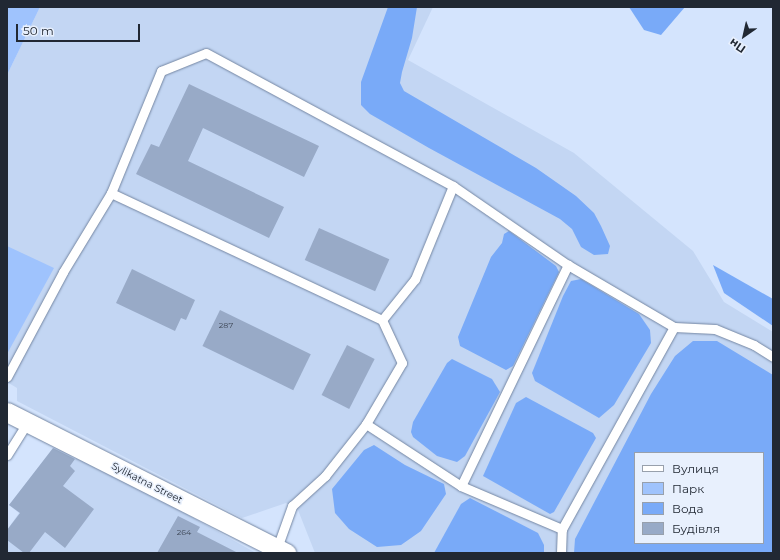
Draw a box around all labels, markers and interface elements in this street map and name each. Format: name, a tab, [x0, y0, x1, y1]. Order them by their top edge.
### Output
scale bar	[18, 16, 142, 42]
north arrow	[724, 16, 764, 56]
text: 50 m	[23, 23, 54, 38]
text: Пн	[727, 36, 748, 56]
house number: 287	[219, 321, 233, 331]
legend	[634, 452, 764, 544]
street label: Sylikatna Street	[109, 460, 185, 506]
text: Вулиця	[672, 461, 719, 476]
text: Парк	[672, 481, 704, 496]
text: Вода	[672, 501, 703, 516]
text: Будівля	[672, 521, 720, 536]
house number: 264	[177, 528, 191, 538]

